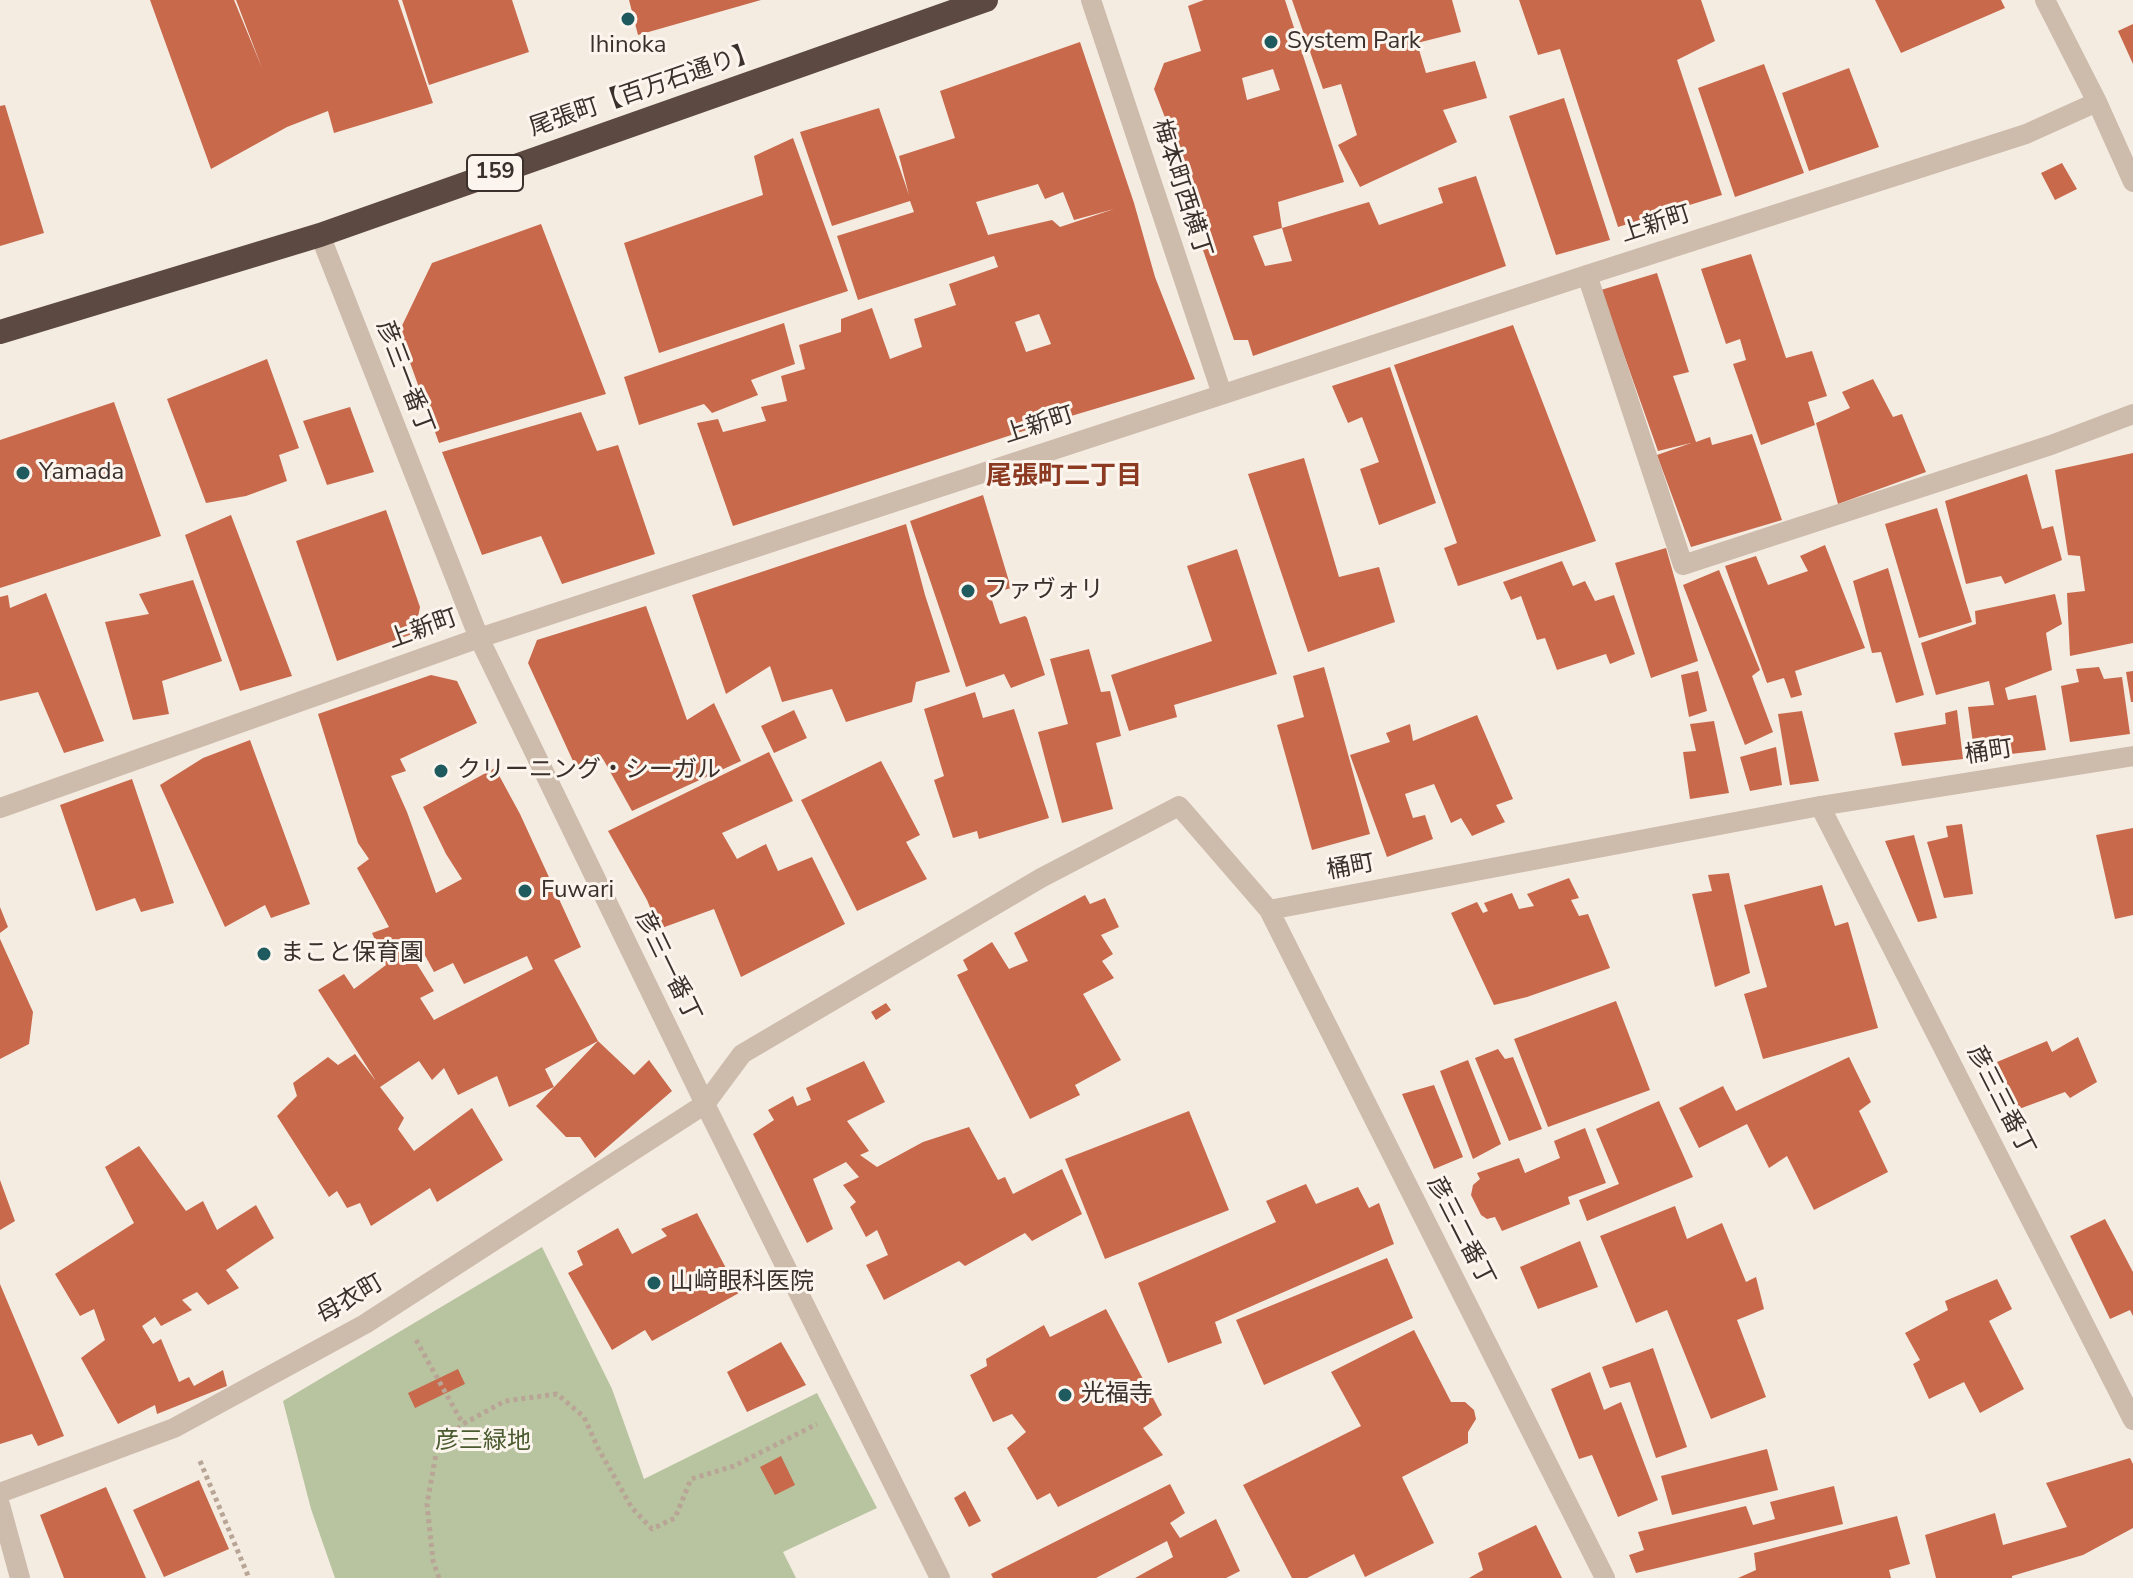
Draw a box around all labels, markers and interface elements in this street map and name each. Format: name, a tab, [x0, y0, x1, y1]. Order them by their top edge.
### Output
marker: Ihinoka	[619, 10, 637, 28]
place label: System Park	[1287, 28, 1421, 56]
place label: Ihinoka	[590, 32, 666, 60]
marker: System Park	[1262, 33, 1280, 51]
street label: 尾張町【百万石通り】	[526, 38, 762, 144]
street label: 梅本町西横丁	[1145, 116, 1217, 262]
road number: 159	[467, 155, 523, 191]
street label: 上新町	[1617, 200, 1695, 250]
street label: 彦三一番丁	[369, 317, 439, 439]
street label: 上新町	[1000, 401, 1078, 451]
place label: Yamada	[39, 459, 124, 487]
district label: 尾張町二丁目	[986, 462, 1142, 494]
marker: Yamada	[14, 464, 32, 482]
place label: ファヴォリ	[984, 577, 1104, 605]
marker: ファヴォリ	[959, 582, 977, 600]
street label: 上新町	[384, 604, 462, 656]
street label: 桶町	[1963, 735, 2015, 771]
place label: クリーニング・シーガル	[457, 757, 721, 785]
marker: クリーニング・シーガル	[432, 762, 450, 780]
street label: 桶町	[1325, 849, 1377, 887]
place label: Fuwari	[541, 877, 614, 905]
marker: Fuwari	[516, 882, 534, 900]
street label: 彦三一番丁	[628, 907, 706, 1027]
place label: まこと保育園	[280, 940, 424, 968]
marker: まこと保育園	[255, 945, 273, 963]
street label: 彦三三番丁	[1960, 1041, 2040, 1161]
street label: 彦三二番丁	[1420, 1172, 1500, 1292]
street label: 母衣町	[313, 1269, 389, 1331]
place label: 山﨑眼科医院	[670, 1269, 814, 1297]
marker: 山﨑眼科医院	[645, 1274, 663, 1292]
place label: 光福寺	[1081, 1381, 1153, 1409]
marker: 光福寺	[1056, 1386, 1074, 1404]
park label: 彦三緑地	[435, 1428, 531, 1456]

